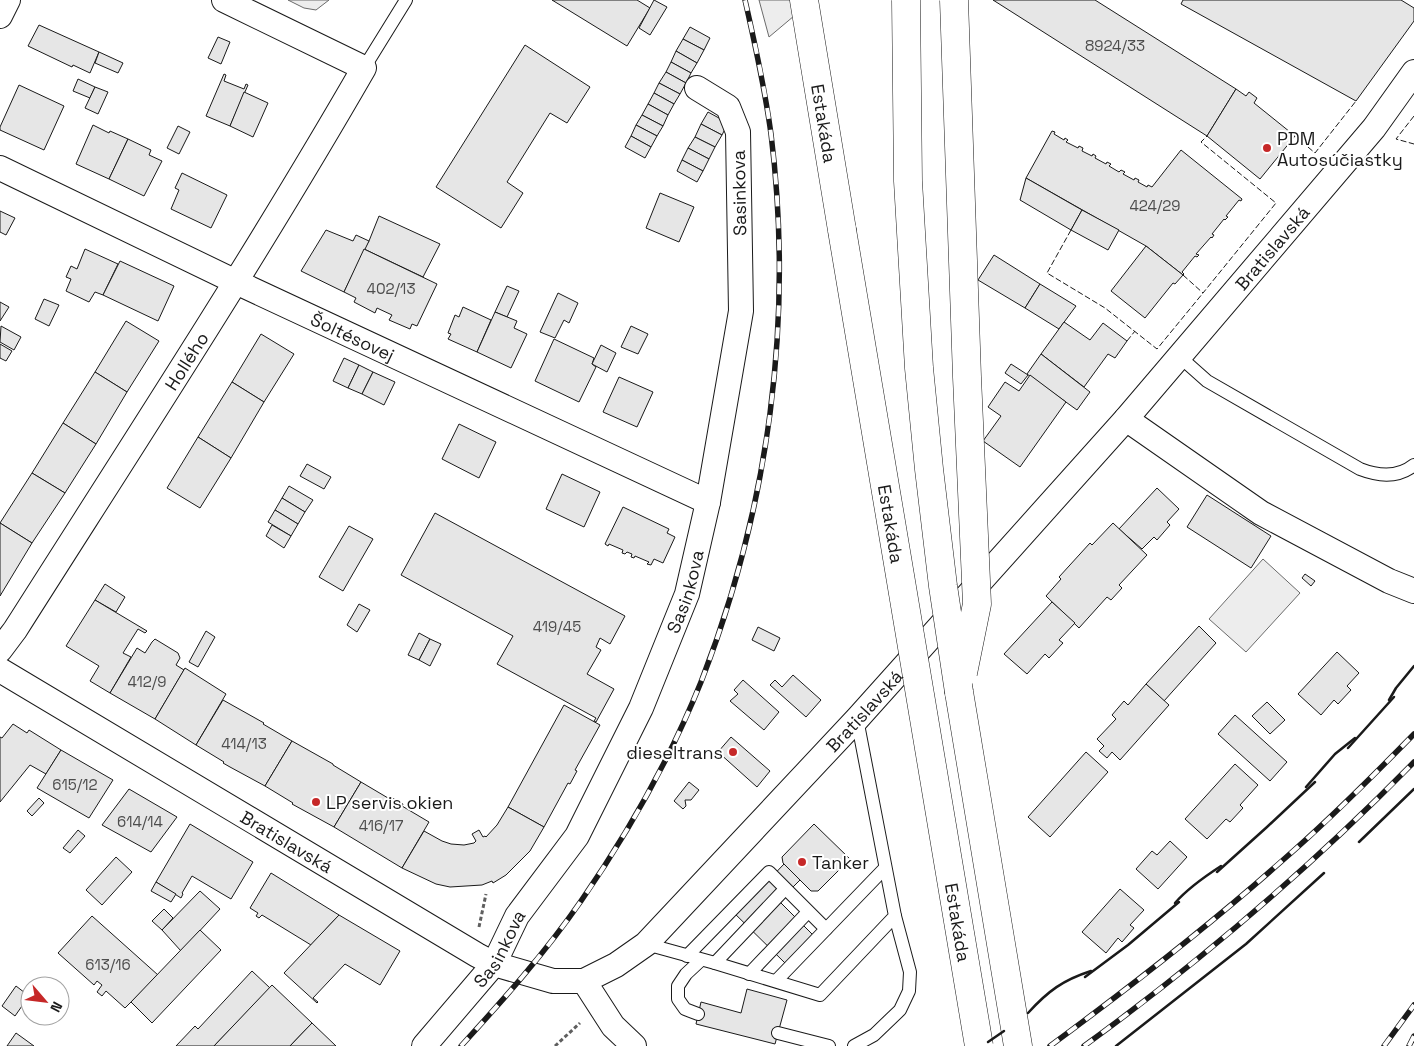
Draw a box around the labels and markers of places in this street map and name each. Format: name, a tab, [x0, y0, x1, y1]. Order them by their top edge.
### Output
place label: PDM Autosúčiastky	[1277, 127, 1403, 171]
marker: PDM Autosúčiastky	[1261, 142, 1273, 154]
place label: dieseltrans	[626, 741, 723, 764]
marker: dieseltrans	[727, 746, 739, 758]
place label: LP servis okien	[326, 791, 453, 814]
marker: LP servis okien	[310, 796, 322, 808]
place label: Tanker	[812, 851, 869, 874]
marker: Tanker	[796, 856, 808, 868]

